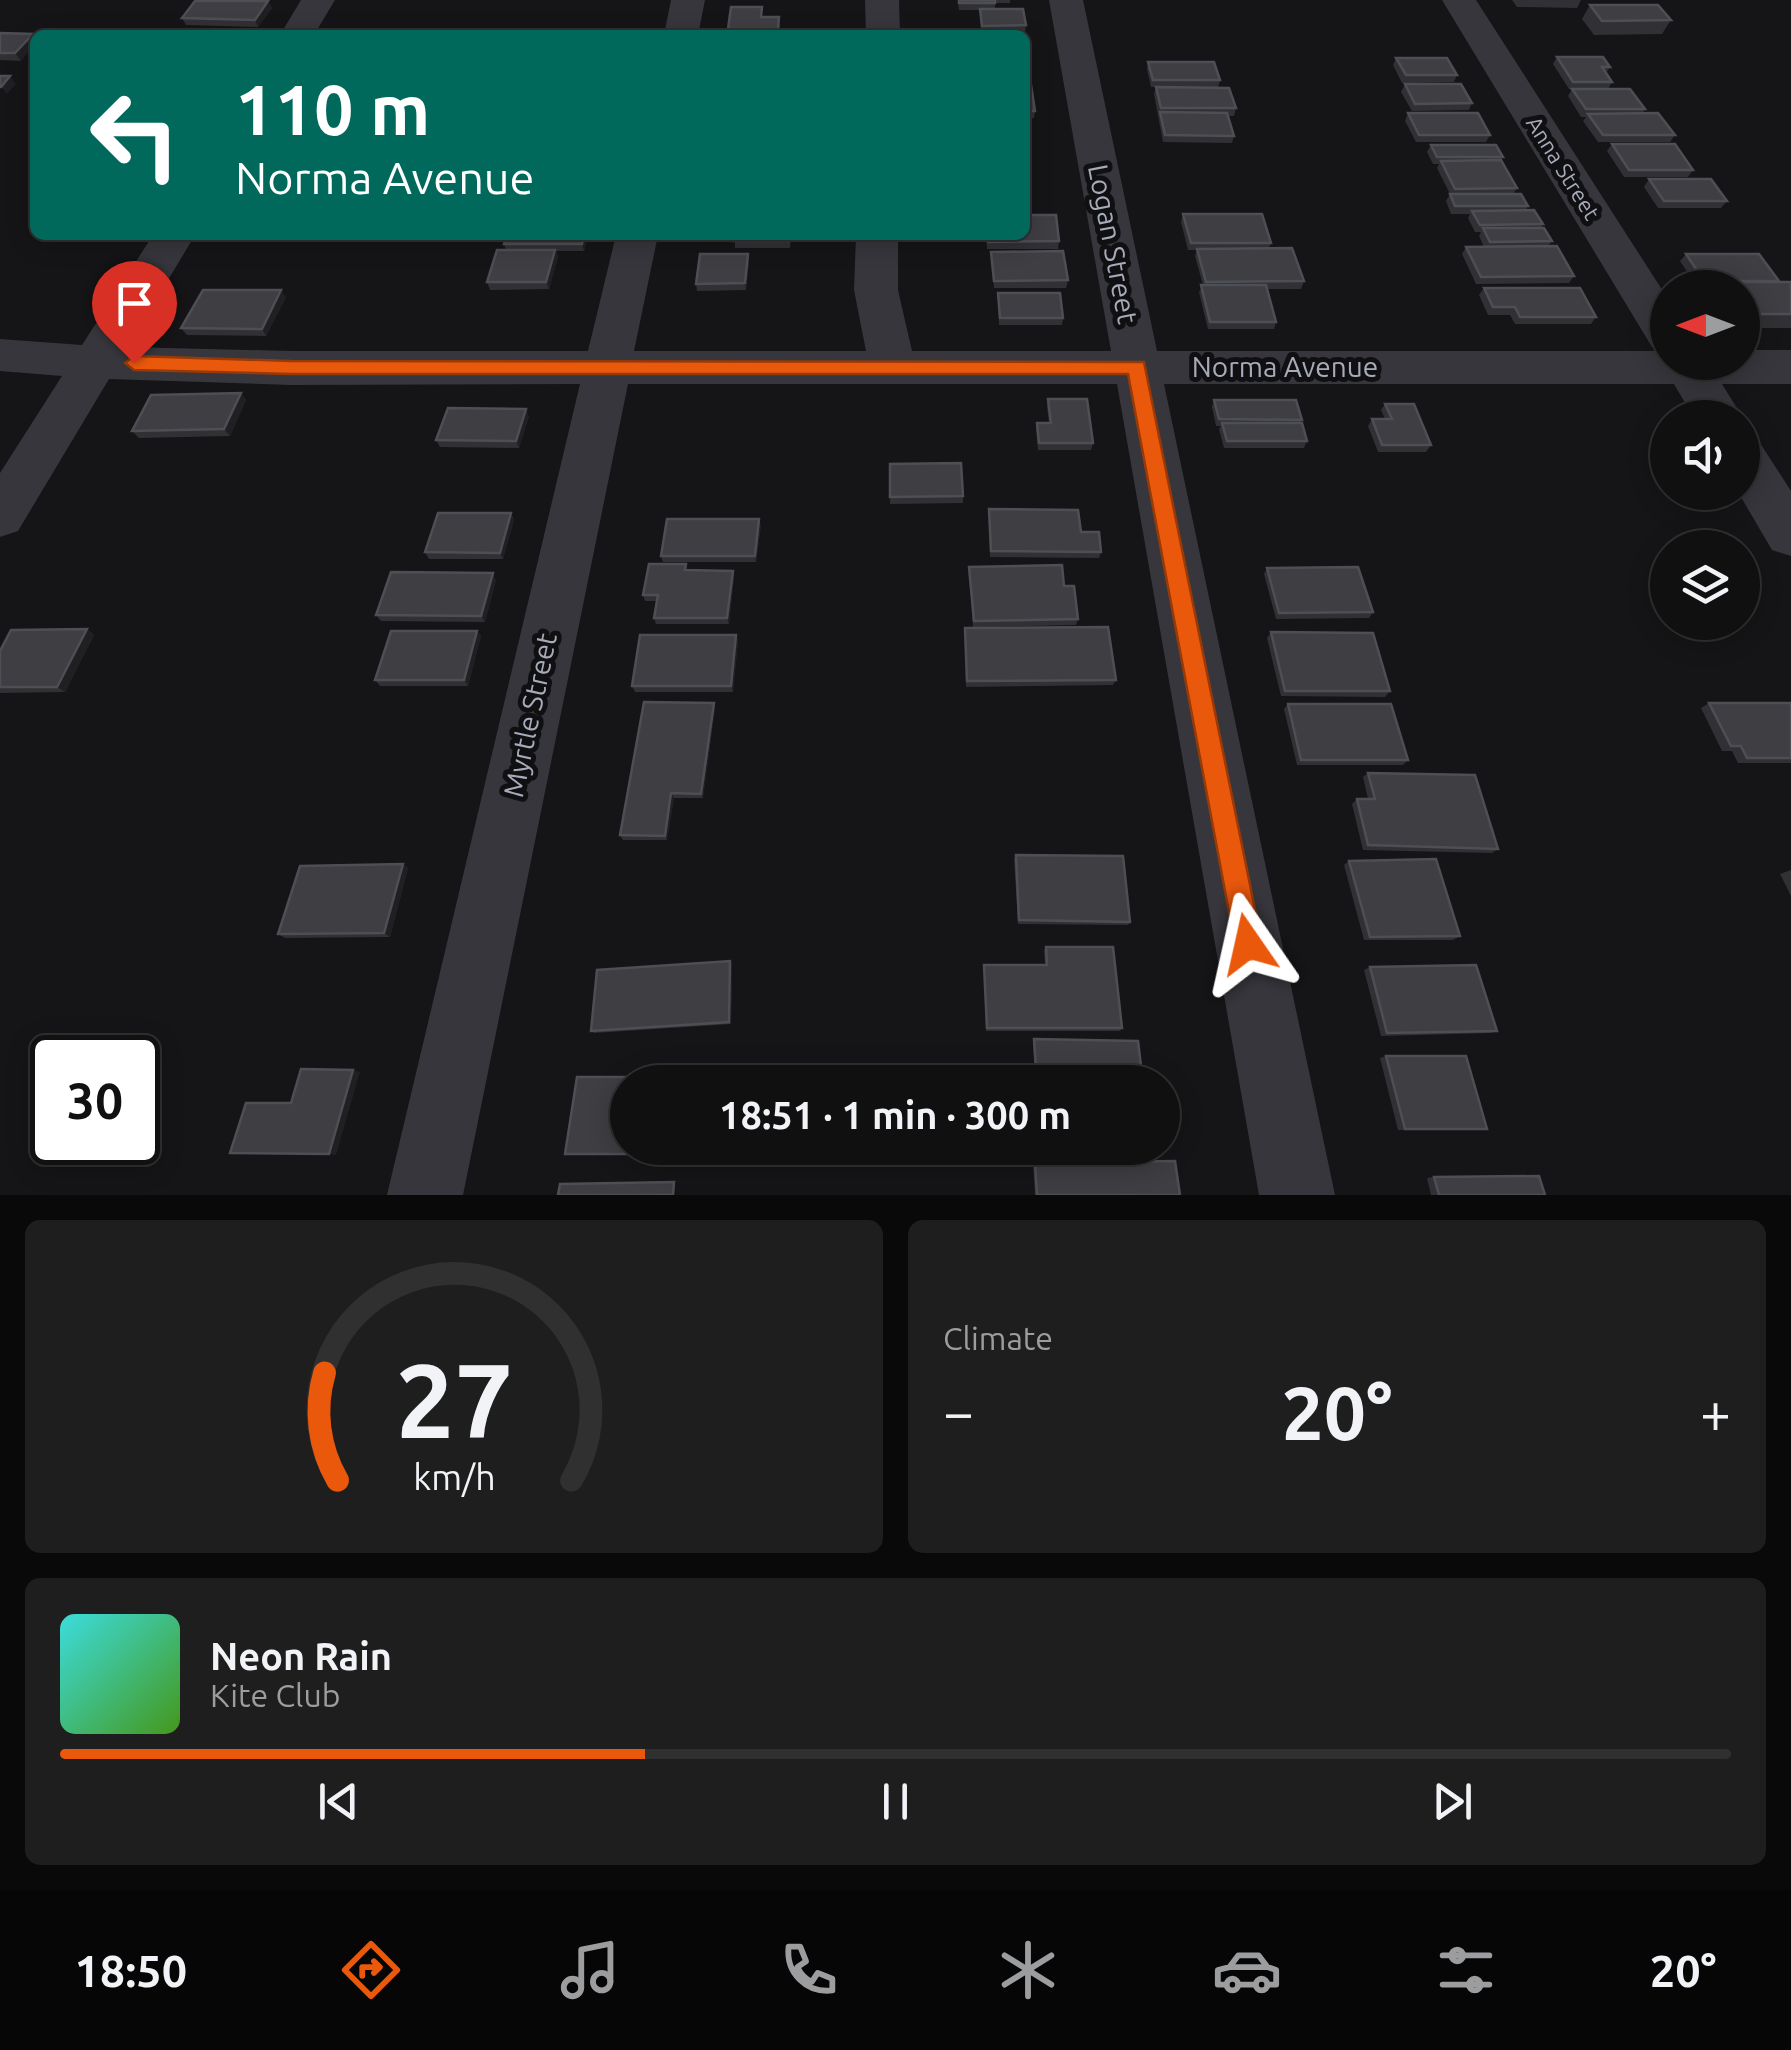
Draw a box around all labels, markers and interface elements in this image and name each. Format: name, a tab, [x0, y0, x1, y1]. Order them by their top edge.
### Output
icon: left	[70, 70, 200, 200]
text: 110 m	[235, 70, 430, 148]
street label: Anna Street	[1522, 111, 1605, 224]
text: Norma Avenue	[235, 152, 534, 203]
street label: Logan Street	[1083, 162, 1144, 326]
pin	[92, 261, 177, 364]
north arrow	[1650, 270, 1760, 380]
map controls	[1650, 270, 1760, 640]
icon: arrive	[107, 276, 162, 331]
street label: Norma Avenue	[1192, 351, 1378, 382]
button: sound	[1650, 400, 1760, 510]
button: layers	[1650, 530, 1760, 640]
street label: Myrtle Street	[497, 630, 562, 800]
position arrow	[1196, 892, 1300, 996]
speed limit sign: 30	[30, 1035, 160, 1165]
text: 18:51 · 1 min · 300 m	[719, 1094, 1071, 1136]
text: Climate	[943, 1320, 1053, 1356]
text: 27	[395, 1341, 513, 1458]
text: 20°	[1281, 1370, 1393, 1454]
text: −	[943, 1381, 974, 1442]
text: +	[1700, 1381, 1731, 1442]
text: km/h	[413, 1457, 495, 1497]
text: Neon Rain	[210, 1635, 392, 1677]
text: Kite Club	[210, 1677, 340, 1713]
icon: previous	[311, 1774, 366, 1829]
icon: pause	[868, 1774, 923, 1829]
icon: next	[1425, 1774, 1480, 1829]
icon: directions	[336, 1935, 406, 2005]
icon: music	[555, 1935, 625, 2005]
icon: phone	[774, 1935, 844, 2005]
icon: climate	[993, 1935, 1063, 2005]
icon: car	[1212, 1935, 1282, 2005]
icon: filters	[1431, 1935, 1501, 2005]
text: 18:50	[74, 1945, 187, 1996]
text: 20°	[1650, 1945, 1717, 1996]

